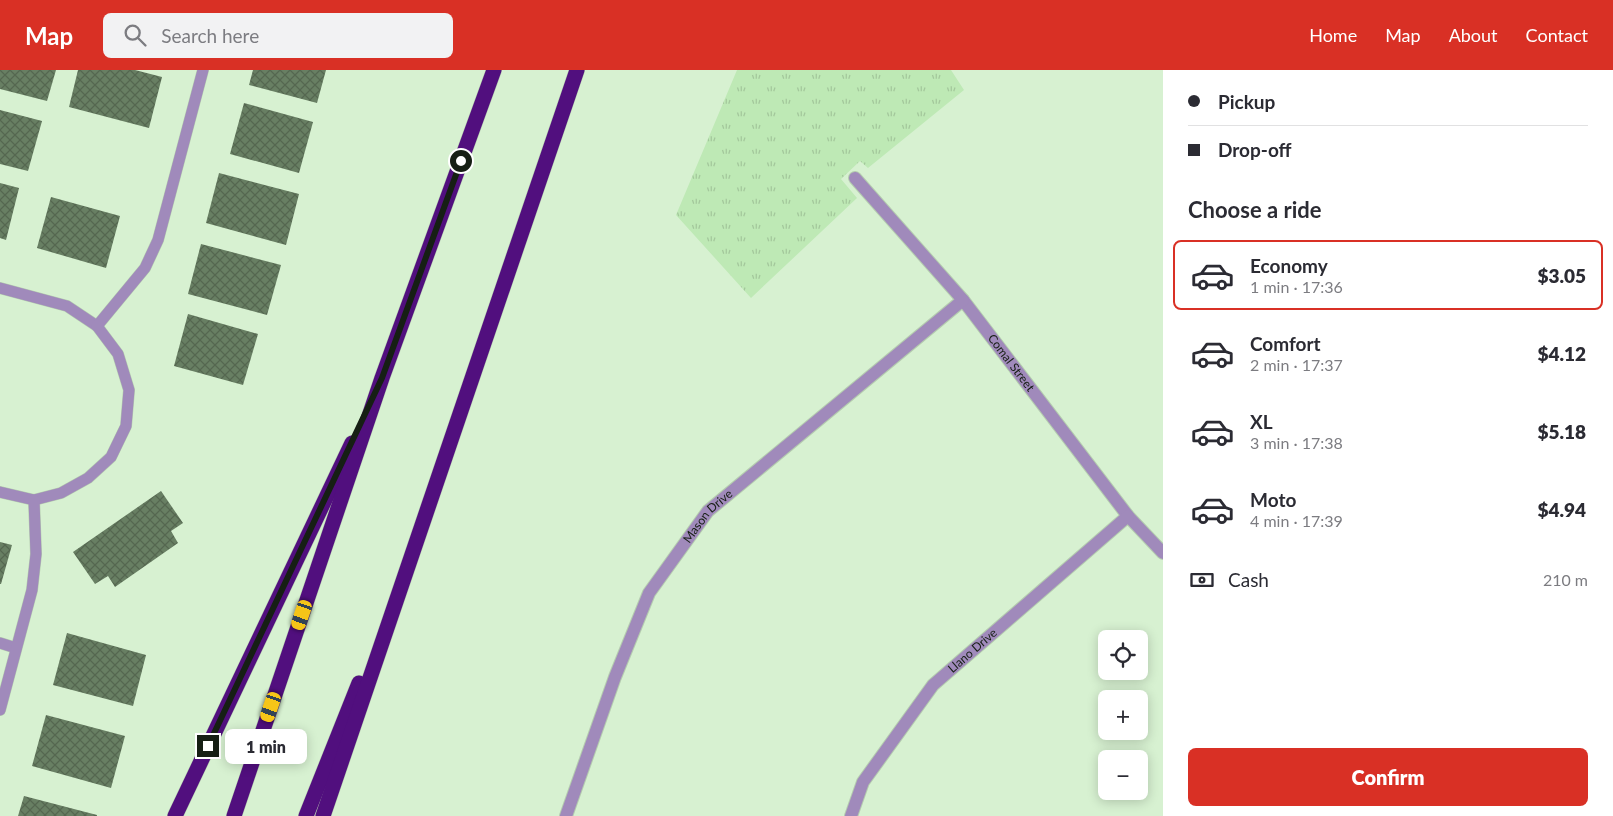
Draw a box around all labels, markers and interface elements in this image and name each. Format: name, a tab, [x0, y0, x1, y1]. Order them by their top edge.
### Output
search box	[103, 13, 453, 58]
text: Map	[25, 21, 73, 50]
icon: search	[121, 21, 149, 49]
text: Search here	[161, 24, 259, 47]
text: Home	[1309, 24, 1357, 46]
text: Map	[1385, 24, 1421, 46]
text: About	[1449, 24, 1498, 46]
text: Contact	[1526, 24, 1588, 46]
text: Pickup	[1218, 90, 1275, 113]
text: Drop-off	[1218, 138, 1292, 161]
route start	[450, 150, 472, 172]
text: Choose a ride	[1188, 196, 1322, 223]
icon: car	[1190, 253, 1235, 298]
text: Economy	[1250, 254, 1328, 277]
text: $3.05	[1537, 264, 1586, 287]
text: 1 min · 17:36	[1250, 277, 1343, 296]
street label: Comal Street	[985, 331, 1038, 395]
icon: car	[1190, 331, 1235, 376]
text: Comfort	[1250, 332, 1321, 355]
text: $4.12	[1537, 342, 1586, 365]
text: 2 min · 17:37	[1250, 355, 1343, 374]
icon: car	[1190, 409, 1235, 454]
text: XL	[1250, 410, 1273, 433]
text: $5.18	[1537, 420, 1586, 443]
text: 3 min · 17:38	[1250, 433, 1343, 452]
street label: Mason Drive	[679, 486, 735, 546]
icon: car	[1190, 487, 1235, 532]
text: Moto	[1250, 488, 1296, 511]
text: $4.94	[1537, 498, 1586, 521]
text: 4 min · 17:39	[1250, 511, 1343, 530]
icon: cash	[1188, 566, 1216, 594]
text: Cash	[1228, 568, 1269, 591]
text: 210 m	[1543, 570, 1588, 589]
car	[290, 598, 313, 632]
street label: Llano Drive	[945, 625, 1000, 676]
map controls	[1098, 630, 1148, 800]
button: locate	[1098, 630, 1148, 680]
car	[259, 690, 282, 724]
button: +	[1098, 690, 1148, 740]
callout: 1 min	[226, 728, 308, 764]
route end	[197, 735, 219, 757]
text: 1 min	[246, 737, 286, 756]
button: Confirm	[1188, 748, 1588, 806]
button: −	[1098, 750, 1148, 800]

